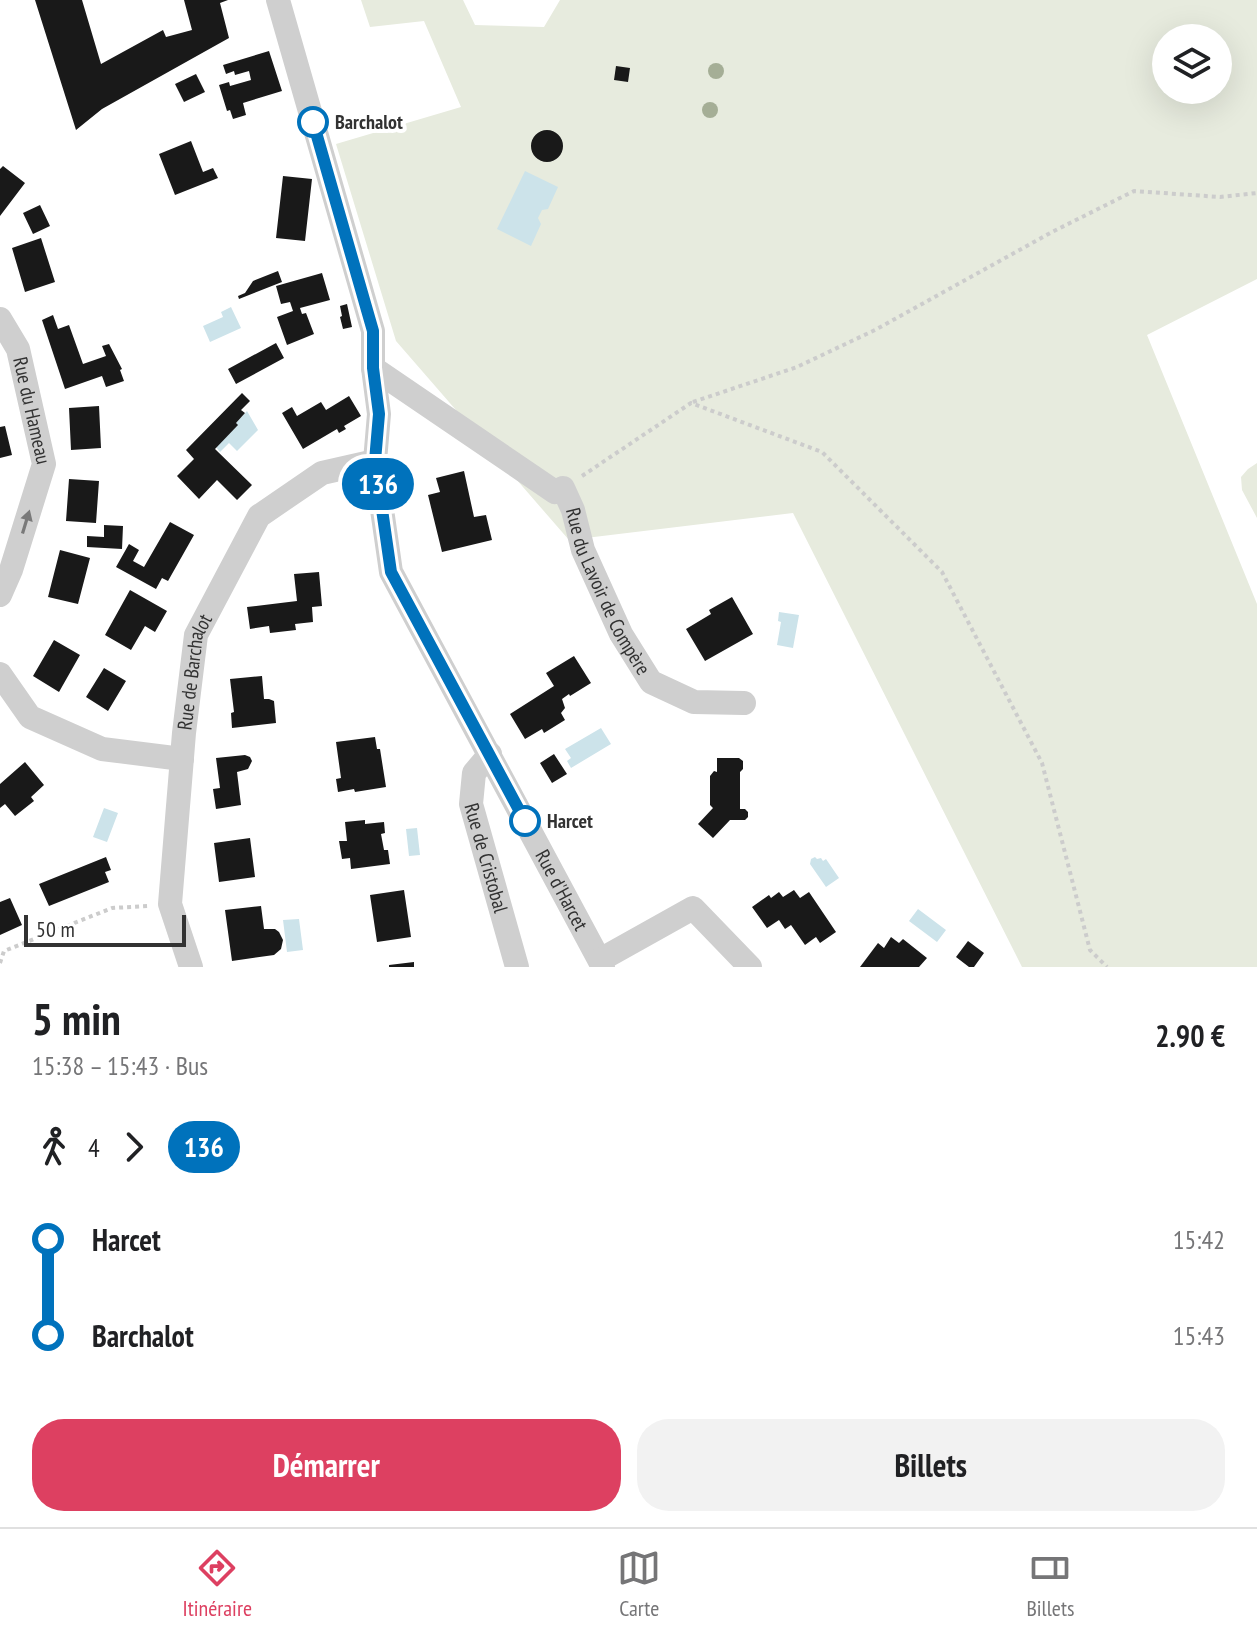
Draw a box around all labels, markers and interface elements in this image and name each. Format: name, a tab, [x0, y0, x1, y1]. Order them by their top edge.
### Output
map controls	[1152, 24, 1232, 104]
button: layers	[1152, 24, 1232, 104]
marker: Barchalot	[298, 107, 328, 137]
place label: Barchalot	[335, 109, 403, 135]
street label: Rue du Hameau	[7, 354, 57, 467]
line badge: 136	[332, 458, 424, 510]
text: 136	[358, 465, 398, 502]
street label: Rue du Lavoir de Compère	[560, 505, 656, 680]
one-way arrow	[20, 509, 33, 533]
street label: Rue de Barchalot	[171, 609, 218, 731]
street label: Rue de Cristobal	[458, 800, 514, 916]
marker: Harcet	[510, 806, 540, 836]
place label: Harcet	[547, 808, 593, 834]
street label: Rue d'Harcet	[529, 845, 594, 935]
scale bar	[24, 911, 186, 947]
text: 50 m	[36, 915, 75, 943]
text: 5 min	[32, 990, 121, 1047]
text: 2.90 €	[1155, 1016, 1225, 1055]
text: 15:38 – 15:43 · Bus	[32, 1049, 208, 1082]
icon: walk	[32, 1125, 76, 1169]
icon: forward	[112, 1125, 156, 1169]
text: 136	[184, 1128, 224, 1165]
text: 4	[88, 1131, 100, 1164]
text: Harcet	[92, 1220, 161, 1259]
text: 15:42	[1173, 1223, 1225, 1256]
text: Barchalot	[92, 1316, 194, 1355]
text: 15:43	[1173, 1319, 1225, 1352]
button: Démarrer	[32, 1419, 621, 1511]
button: Billets	[637, 1419, 1225, 1511]
tab: Itinéraire	[183, 1546, 252, 1622]
tab: Carte	[617, 1546, 661, 1622]
tab: Billets	[1026, 1546, 1074, 1622]

